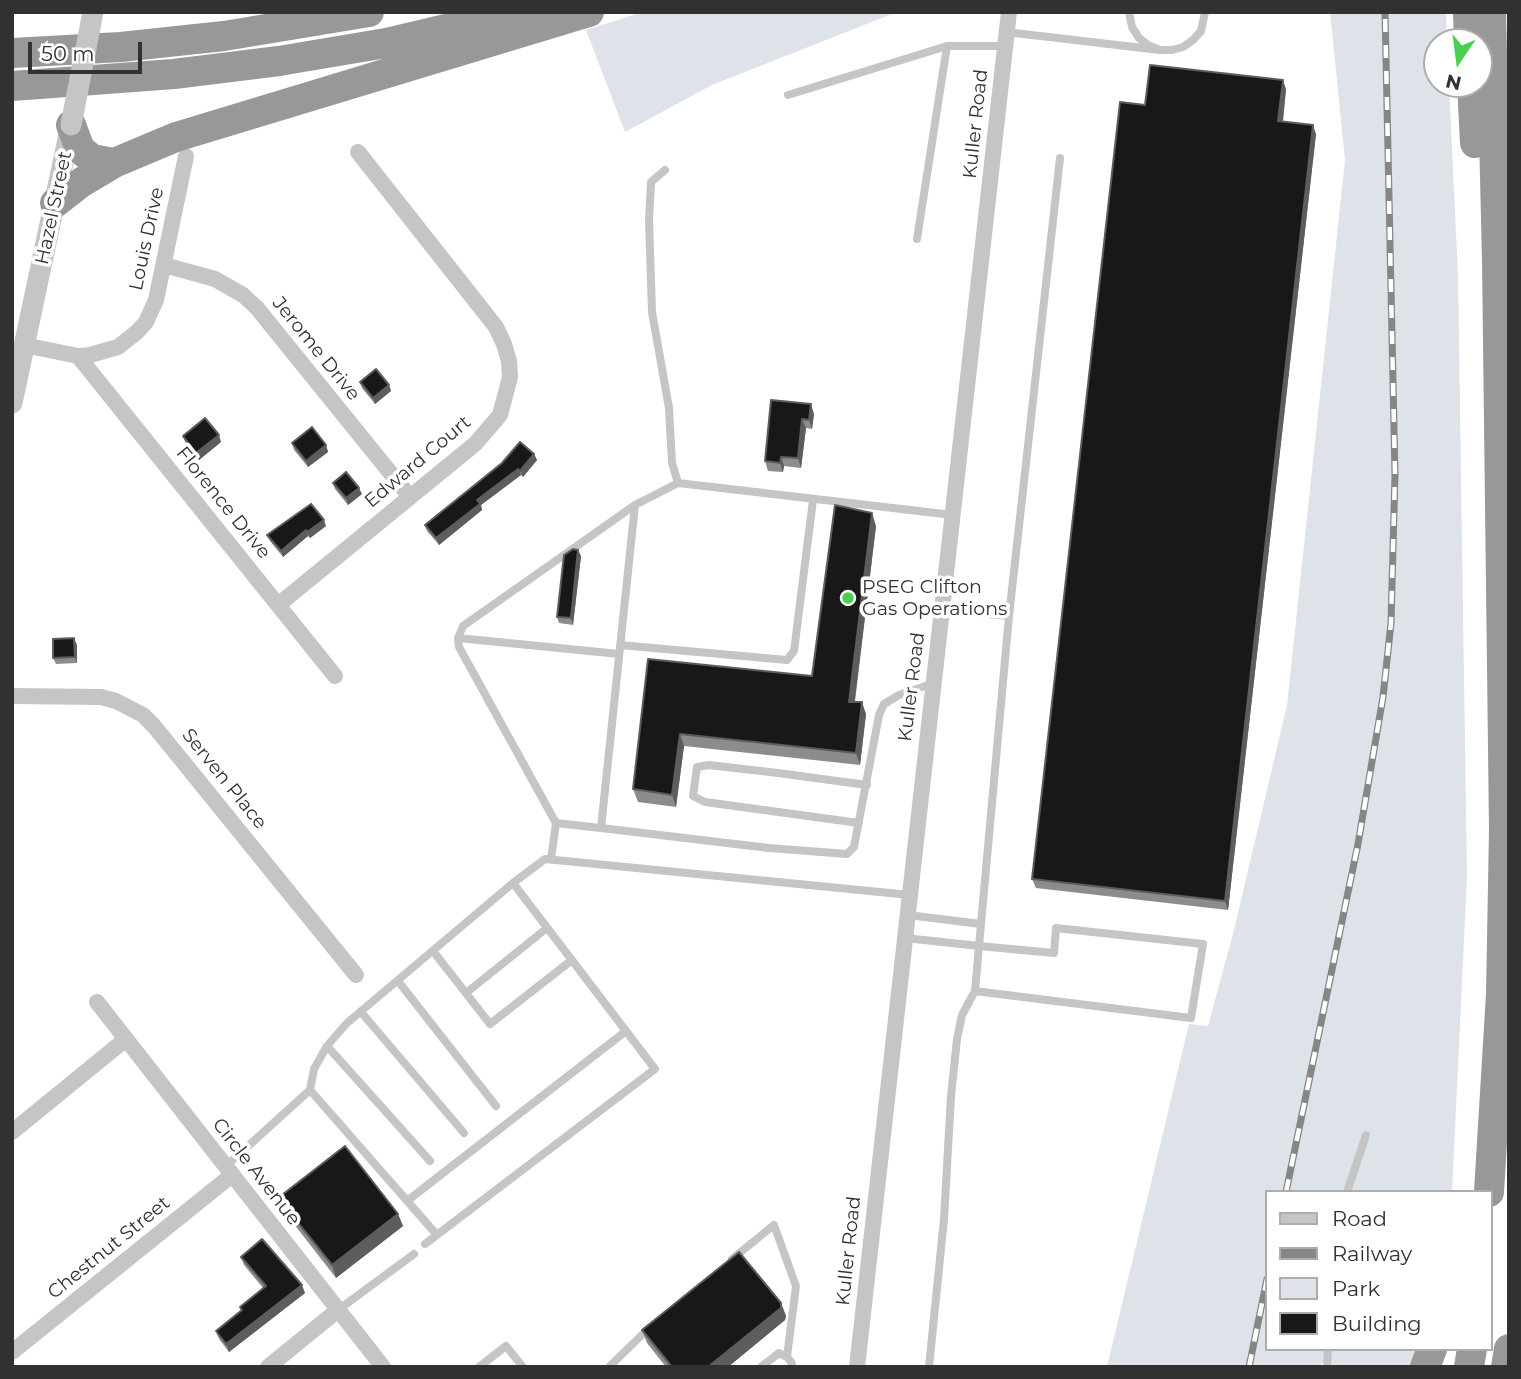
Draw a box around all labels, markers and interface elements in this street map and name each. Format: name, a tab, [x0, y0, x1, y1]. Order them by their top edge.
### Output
scale bar	[32, 28, 145, 72]
north arrow	[1423, 28, 1493, 98]
text: 50 m	[41, 41, 95, 66]
street label: Kuller Road	[959, 68, 993, 180]
text: N	[1444, 69, 1464, 95]
street label: Hazel Street	[31, 149, 77, 267]
street label: Louis Drive	[125, 185, 169, 293]
street label: Jerome Drive	[267, 293, 365, 405]
street label: Edward Court	[360, 411, 476, 513]
street label: Florence Drive	[171, 442, 275, 564]
place label: PSEG Clifton Gas Operations	[862, 576, 1007, 620]
marker: PSEG Clifton Gas Operations	[840, 590, 856, 606]
street label: Kuller Road	[894, 631, 930, 743]
street label: Serven Place	[177, 724, 271, 834]
street label: Circle Avenue	[207, 1114, 305, 1230]
legend	[1266, 1190, 1493, 1351]
street label: Chestnut Street	[43, 1192, 175, 1304]
street label: Kuller Road	[832, 1195, 866, 1307]
text: Road	[1332, 1206, 1387, 1231]
text: Railway	[1332, 1241, 1412, 1266]
text: Park	[1332, 1276, 1380, 1301]
text: Building	[1332, 1311, 1422, 1336]

